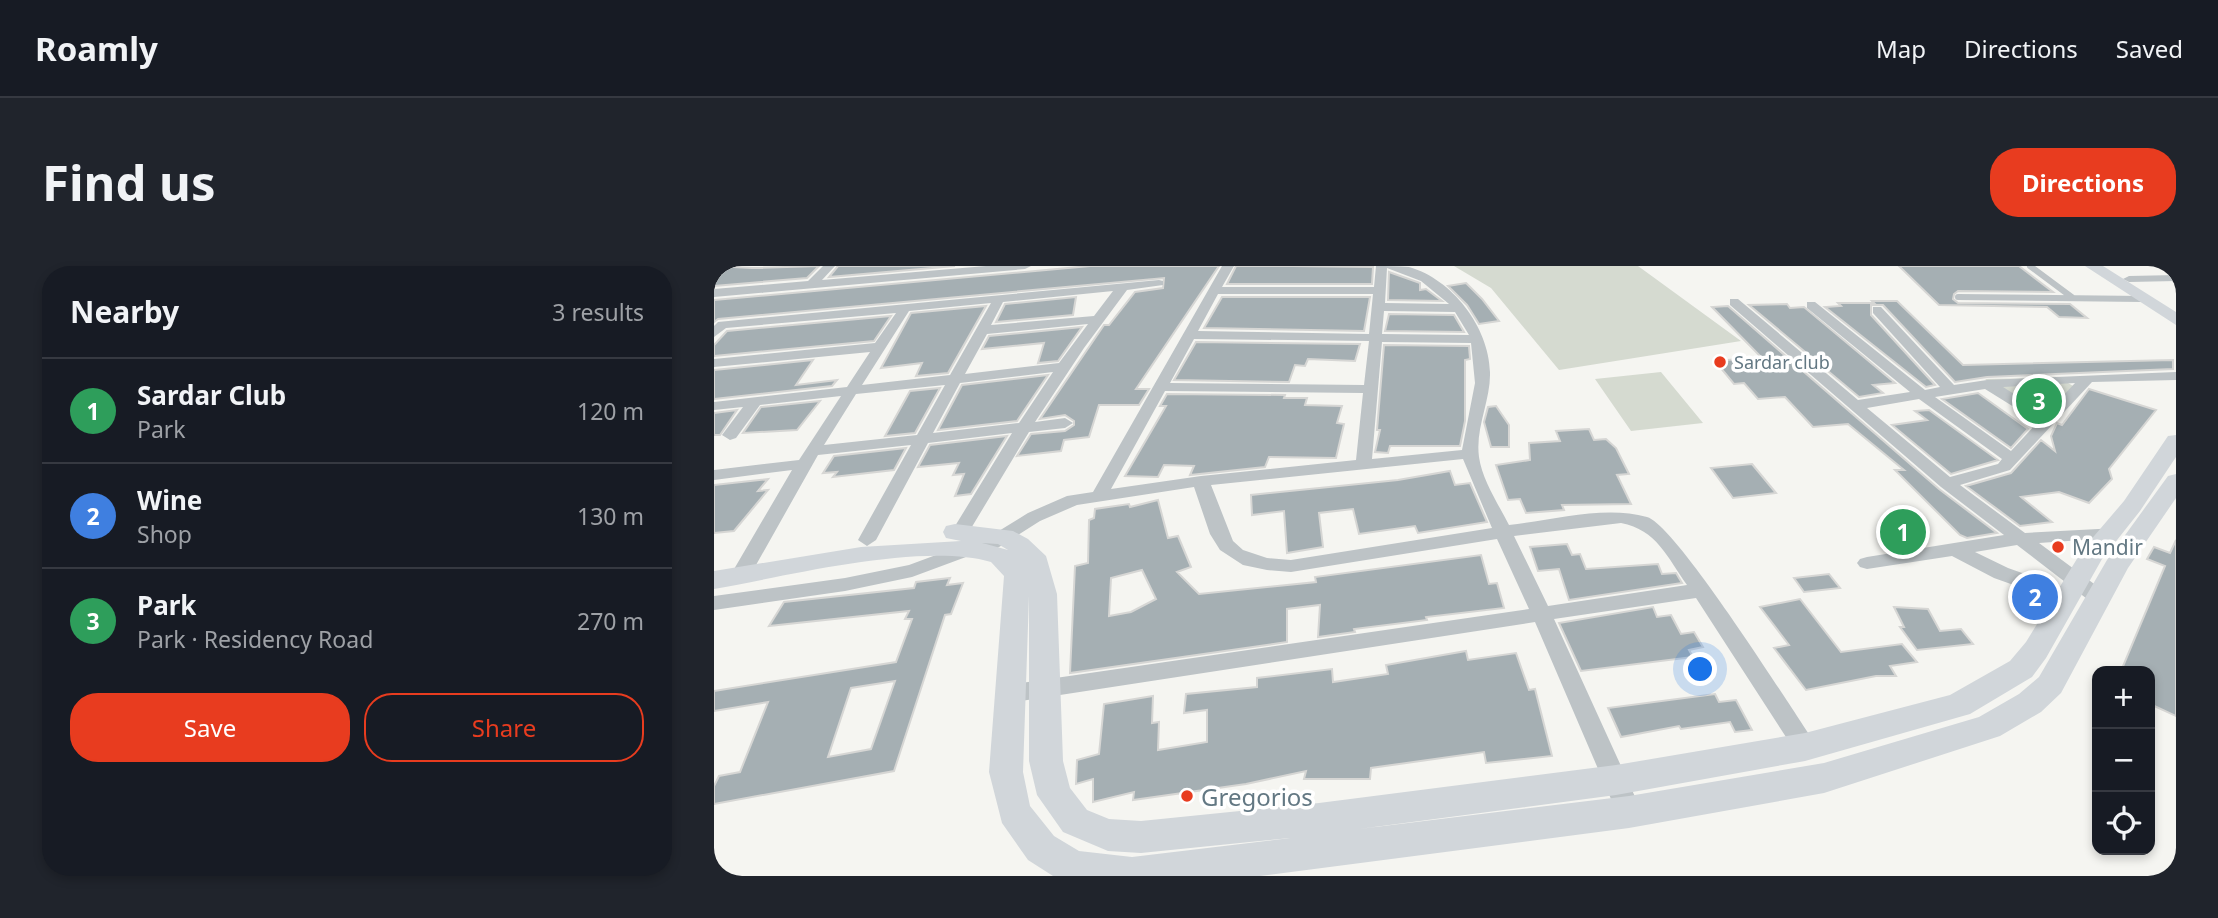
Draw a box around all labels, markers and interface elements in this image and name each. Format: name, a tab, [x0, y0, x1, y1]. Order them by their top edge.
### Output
text: Roamly	[35, 26, 158, 71]
text: Map	[1876, 32, 1926, 65]
text: Directions	[1964, 32, 2078, 65]
text: Saved	[2116, 32, 2183, 65]
button: Directions	[1990, 148, 2176, 217]
text: Find us	[42, 149, 216, 215]
text: Nearby	[70, 291, 179, 332]
text: 3 results	[552, 296, 644, 328]
place label: Sardar club	[1734, 350, 1830, 374]
marker: Sardar club	[1712, 354, 1728, 370]
pin: 3	[2016, 375, 2062, 427]
text: Sardar Club	[137, 377, 286, 413]
text: 1	[86, 395, 100, 427]
text: 120 m	[577, 395, 644, 427]
text: Park	[137, 413, 186, 445]
text: Wine	[137, 482, 202, 518]
text: 2	[86, 500, 100, 532]
text: 130 m	[577, 500, 644, 532]
pin: 1	[1880, 506, 1926, 558]
text: Shop	[137, 518, 192, 550]
place label: Mandir	[2072, 533, 2143, 561]
marker: Mandir	[2050, 539, 2066, 555]
pin: 2	[2012, 571, 2058, 623]
text: Park	[137, 587, 196, 623]
text: 3	[86, 605, 100, 637]
text: 270 m	[577, 605, 644, 637]
text: Park · Residency Road	[137, 623, 373, 655]
your location	[1683, 652, 1717, 686]
map controls	[2092, 666, 2155, 855]
button: +	[2092, 666, 2155, 729]
button: Save	[70, 693, 350, 762]
button: Share	[364, 693, 644, 762]
button: −	[2092, 729, 2155, 792]
place label: Gregorios	[1201, 780, 1313, 813]
marker: Gregorios	[1179, 788, 1195, 804]
button: locate	[2092, 792, 2155, 855]

